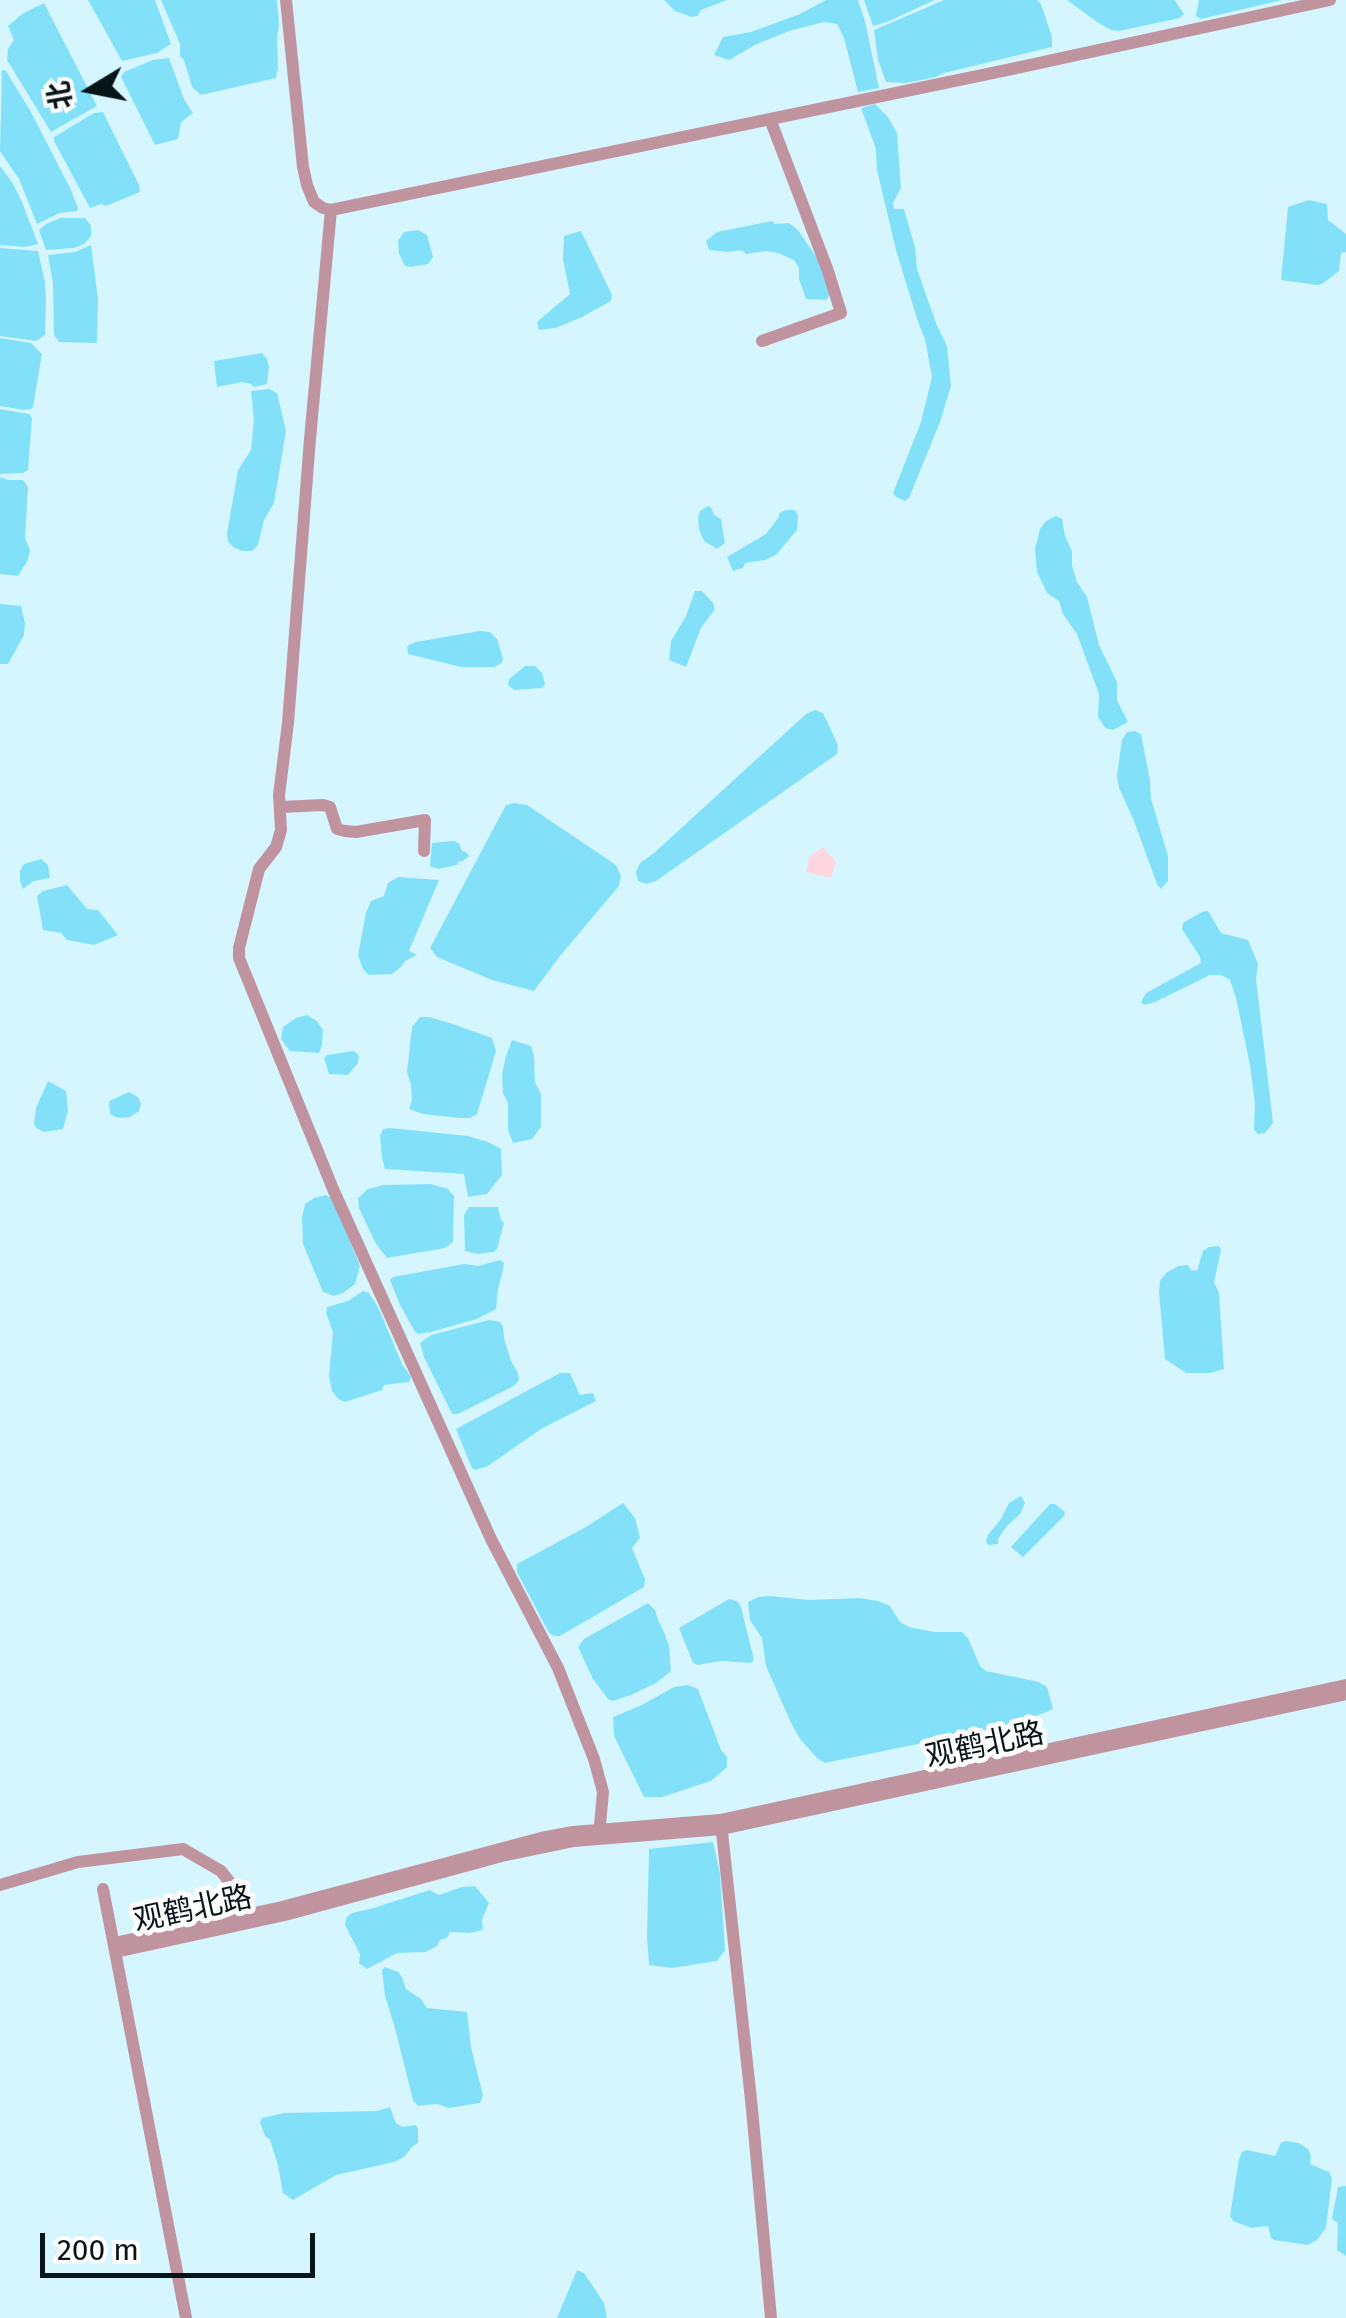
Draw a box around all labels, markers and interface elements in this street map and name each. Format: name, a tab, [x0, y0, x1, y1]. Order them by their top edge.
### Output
north arrow	[40, 40, 140, 140]
text: 北	[41, 79, 79, 112]
street label: 观鹤北路	[923, 1716, 1047, 1776]
street label: 观鹤北路	[131, 1880, 255, 1940]
scale bar	[45, 2213, 320, 2275]
text: 200 m	[57, 2232, 139, 2268]

